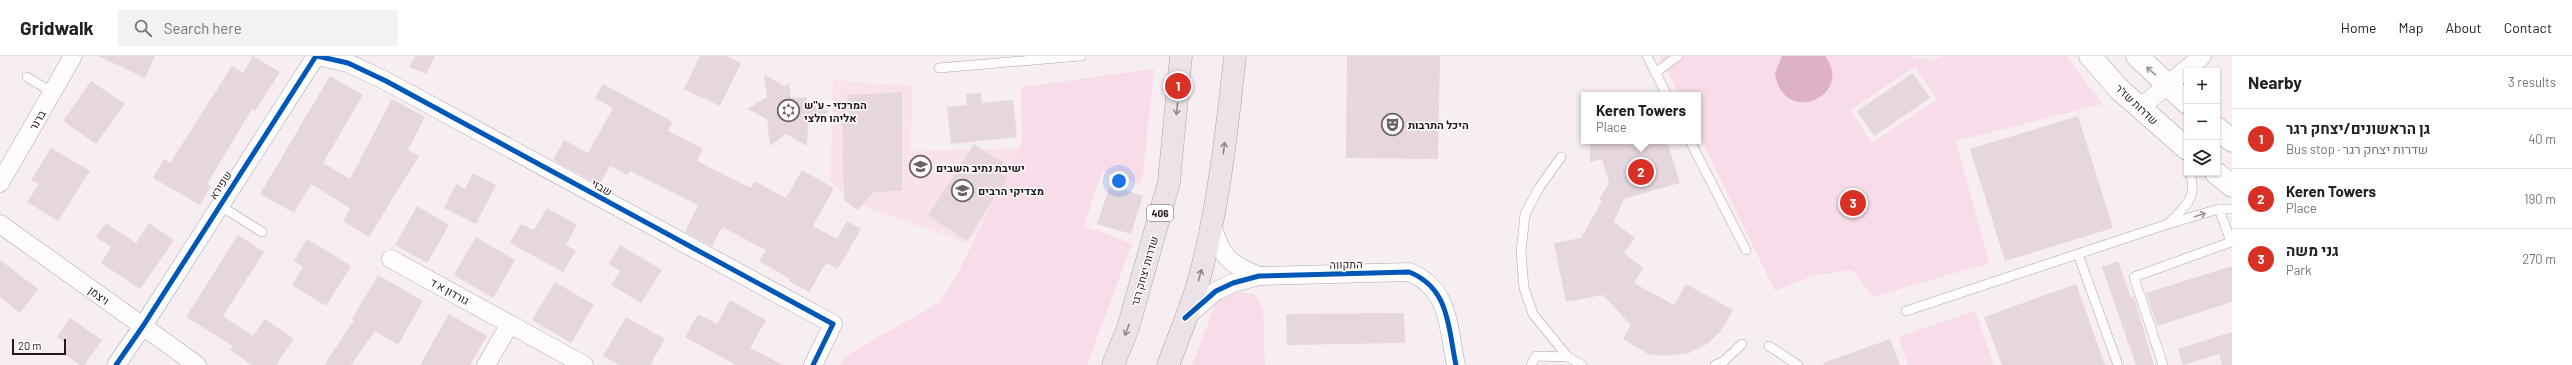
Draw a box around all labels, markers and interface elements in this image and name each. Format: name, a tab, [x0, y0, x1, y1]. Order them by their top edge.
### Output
search box	[118, 10, 398, 46]
text: Gridwalk	[20, 16, 94, 39]
icon: search	[132, 17, 154, 39]
text: Search here	[164, 19, 242, 37]
text: Home	[2341, 19, 2377, 36]
text: Map	[2399, 19, 2423, 36]
text: About	[2445, 19, 2482, 36]
text: Contact	[2504, 19, 2552, 36]
one-way arrow	[2147, 67, 2157, 76]
map controls	[2184, 68, 2220, 176]
button: +	[2184, 68, 2220, 104]
pin: 1	[1165, 71, 1191, 101]
text: Nearby	[2248, 72, 2302, 92]
text: 3 results	[2508, 74, 2556, 90]
street label: שדרות שז"ר	[2113, 81, 2161, 127]
popup	[1581, 92, 1701, 144]
synagogue icon: המרכזי - ע"ש אליהו חלצי	[775, 97, 801, 123]
place label: המרכזי - ע"ש אליהו חלצי	[804, 98, 867, 124]
text: Keren Towers	[1596, 101, 1686, 119]
one-way arrow	[1173, 102, 1180, 115]
button: −	[2184, 104, 2220, 140]
street label: ברנר	[26, 108, 48, 132]
theatre icon: היכל התרבות	[1380, 111, 1406, 137]
place label: היכל התרבות	[1408, 118, 1469, 131]
text: Place	[1596, 119, 1627, 135]
text: גן הראשונים/יצחק רגר	[2286, 119, 2430, 137]
text: 1	[2259, 131, 2263, 147]
text: 40 m	[2528, 131, 2556, 147]
button: layers	[2184, 140, 2220, 176]
text: Bus stop · שדרות יצחק רגר	[2286, 141, 2428, 157]
one-way arrow	[1220, 142, 1228, 155]
school or university icon: ישיבת נתיב השבים	[908, 154, 934, 180]
pin: 2	[1628, 157, 1654, 187]
place label: ישיבת נתיב השבים	[936, 161, 1025, 174]
street label: שפירא	[206, 168, 234, 202]
your location	[1109, 171, 1129, 191]
street label: שבזי	[589, 176, 615, 198]
school or university icon: מצדיקי הרבים	[950, 177, 976, 203]
text: Keren Towers	[2286, 182, 2376, 200]
place label: מצדיקי הרבים	[978, 184, 1044, 197]
pin: 3	[1840, 188, 1866, 218]
text: 2	[2257, 191, 2265, 207]
text: 190 m	[2524, 191, 2556, 207]
text: Place	[2286, 200, 2317, 216]
road number: 406	[1147, 205, 1173, 221]
one-way arrow	[2193, 211, 2206, 218]
street label: שדרות יצחק רגר	[1128, 234, 1160, 308]
text: גני משה	[2286, 241, 2339, 259]
text: 3	[2257, 251, 2265, 267]
text: 270 m	[2522, 251, 2556, 267]
street label: התקווה	[1329, 257, 1363, 271]
text: Park	[2286, 262, 2312, 278]
one-way arrow	[1196, 269, 1204, 282]
street label: גורדון א ד	[428, 275, 472, 307]
street label: ויצמן	[86, 283, 112, 307]
one-way arrow	[1122, 324, 1130, 336]
scale bar	[12, 337, 66, 356]
text: 20 m	[18, 339, 41, 352]

